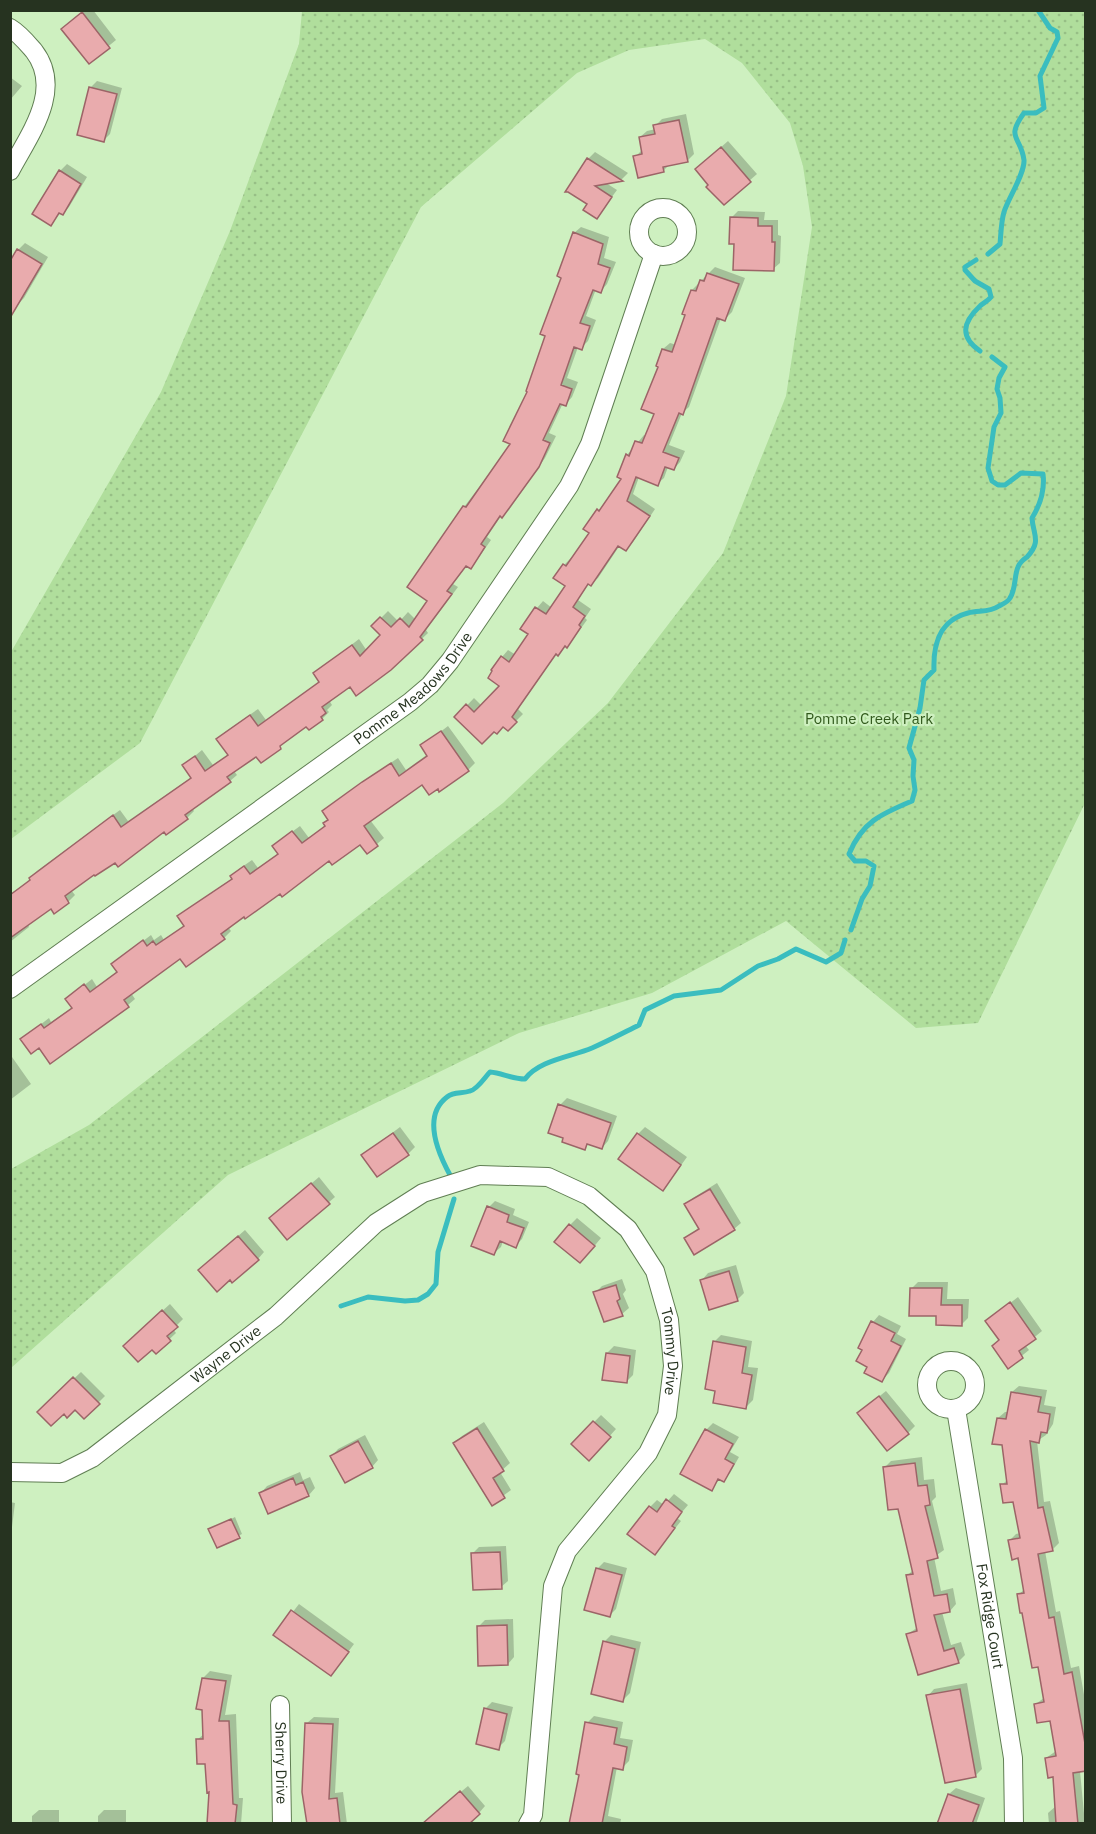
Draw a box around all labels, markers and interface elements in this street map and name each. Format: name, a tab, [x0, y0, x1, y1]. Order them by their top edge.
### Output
street label: Pomme Meadows Drive	[350, 628, 476, 749]
park label: Pomme Creek Park	[805, 709, 933, 728]
street label: Tommy Drive	[657, 1305, 683, 1397]
street label: Wayne Drive	[187, 1321, 265, 1387]
street label: Fox Ridge Court	[972, 1562, 1008, 1670]
street label: Sherry Drive	[271, 1722, 292, 1804]

